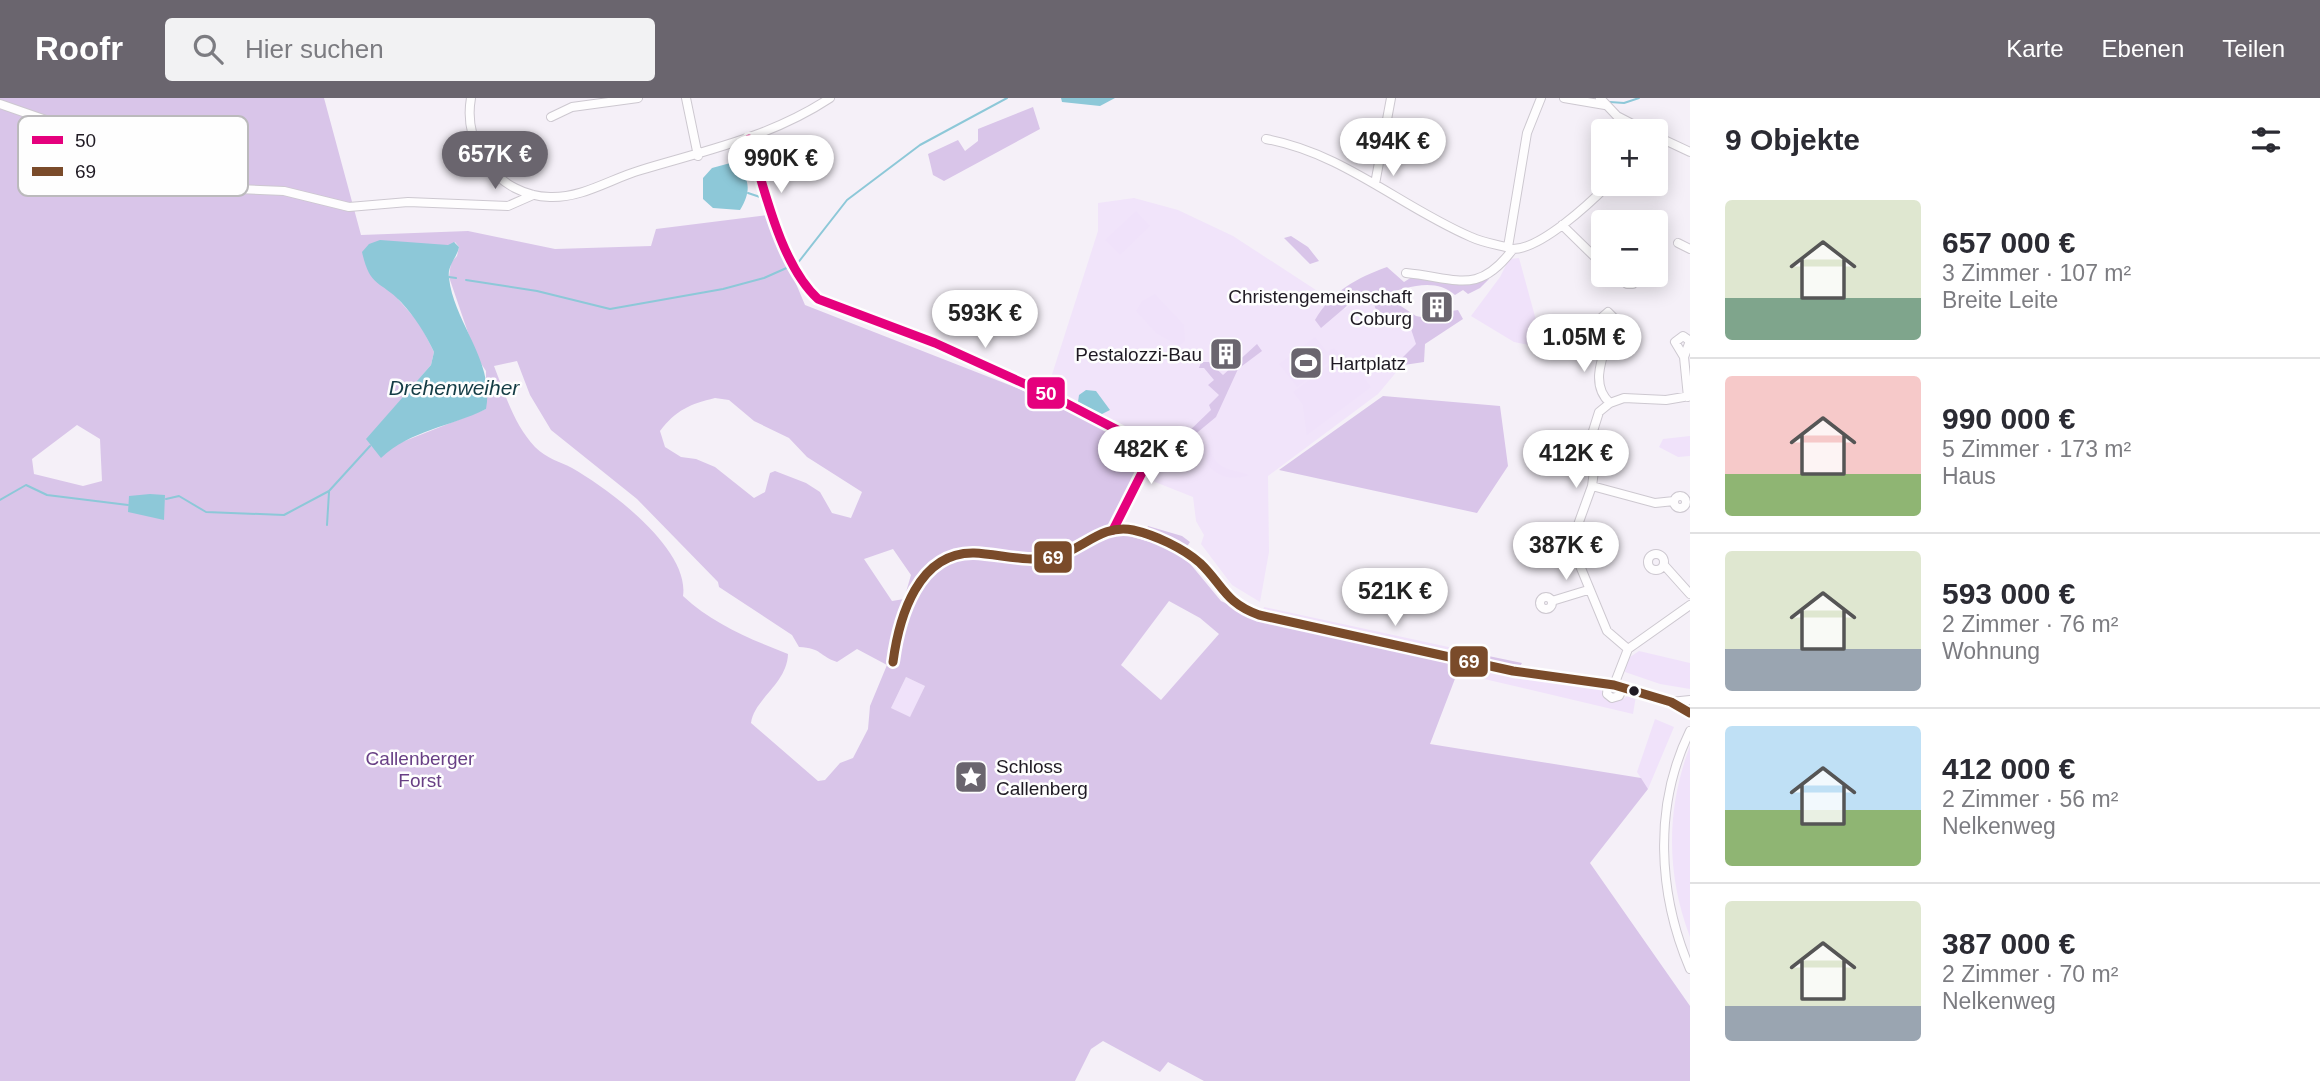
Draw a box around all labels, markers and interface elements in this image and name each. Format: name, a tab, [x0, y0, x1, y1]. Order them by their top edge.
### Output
search box	[165, 18, 655, 81]
text: Roofr	[35, 30, 123, 67]
icon: search	[189, 30, 227, 68]
text: Hier suchen	[245, 34, 384, 64]
text: Karte	[2006, 35, 2064, 62]
text: Ebenen	[2102, 35, 2184, 62]
text: Teilen	[2222, 35, 2285, 62]
legend	[18, 116, 248, 196]
pin: 494K €	[1336, 118, 1450, 178]
map controls	[1591, 119, 1668, 287]
button: +	[1591, 119, 1668, 196]
icon: filters	[2247, 121, 2285, 159]
text: 9 Objekte	[1725, 123, 1860, 156]
text: 494K €	[1356, 128, 1430, 154]
text: 50	[75, 130, 96, 151]
pin: 657K €	[438, 132, 552, 191]
pin: 990K €	[724, 136, 838, 195]
text: 657K €	[458, 141, 532, 167]
text: 990K €	[744, 145, 818, 171]
text: 69	[75, 161, 96, 182]
button: −	[1591, 210, 1668, 287]
text: 657 000 €	[1942, 226, 2075, 259]
icon: home	[1781, 228, 1865, 312]
text: 3 Zimmer · 107 m²	[1942, 260, 2131, 286]
place label: Christengemeinschaft Coburg	[1228, 286, 1413, 329]
text: Breite Leite	[1942, 287, 2058, 313]
building icon: Christengemeinschaft Coburg	[1418, 288, 1456, 326]
pin: 593K €	[928, 290, 1042, 350]
text: 593K €	[948, 300, 1022, 326]
pin: 1.05M €	[1519, 314, 1649, 374]
text: 1.05M €	[1542, 324, 1626, 350]
building icon: Pestalozzi-Bau	[1207, 335, 1245, 373]
place label: Pestalozzi-Bau	[1075, 344, 1202, 365]
sports icon: Hartplatz	[1287, 344, 1325, 382]
place label: Hartplatz	[1330, 353, 1406, 374]
water label: Drehenweiher	[389, 376, 520, 399]
line badge: 50	[1026, 376, 1066, 410]
text: 50	[1035, 383, 1057, 404]
text: 990 000 €	[1942, 402, 2075, 435]
icon: home	[1781, 404, 1865, 488]
pin: 482K €	[1094, 426, 1208, 486]
pin: 412K €	[1519, 430, 1633, 490]
text: 482K €	[1114, 436, 1188, 462]
text: 5 Zimmer · 173 m²	[1942, 436, 2131, 462]
text: 412K €	[1539, 440, 1613, 466]
text: Haus	[1942, 463, 1996, 489]
pin: 387K €	[1509, 522, 1623, 582]
text: 387K €	[1529, 532, 1603, 558]
line badge: 69	[1033, 540, 1073, 574]
text: 69	[1042, 547, 1064, 568]
pin: 521K €	[1338, 568, 1452, 628]
text: 593 000 €	[1942, 577, 2075, 610]
text: 521K €	[1358, 578, 1432, 604]
icon: home	[1781, 579, 1865, 663]
text: 2 Zimmer · 76 m²	[1942, 611, 2118, 637]
text: Wohnung	[1942, 638, 2040, 664]
line badge: 69	[1449, 645, 1489, 678]
text: 69	[1458, 651, 1480, 672]
unlabelled marker	[1627, 684, 1641, 698]
park label: Callenberger Forst	[366, 748, 475, 791]
text: 412 000 €	[1942, 752, 2075, 785]
icon: home	[1781, 754, 1865, 838]
place label: Schloss Callenberg	[996, 756, 1088, 799]
place icon: Schloss Callenberg	[952, 758, 990, 796]
text: 2 Zimmer · 56 m²	[1942, 786, 2118, 812]
text: Nelkenweg	[1942, 813, 2056, 839]
text: 387 000 €	[1942, 927, 2075, 960]
icon: home	[1781, 929, 1865, 1013]
text: 2 Zimmer · 70 m²	[1942, 961, 2118, 987]
text: Nelkenweg	[1942, 988, 2056, 1014]

